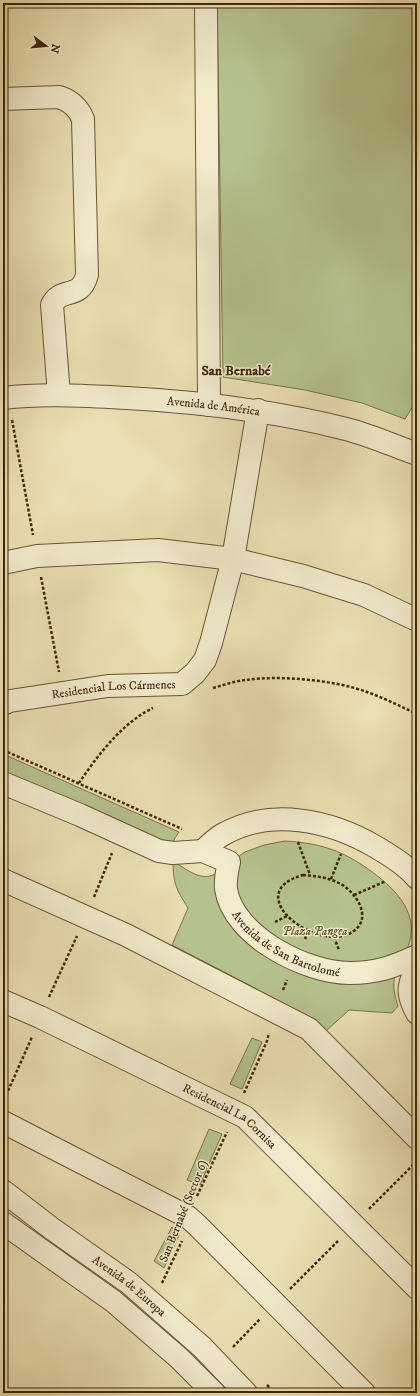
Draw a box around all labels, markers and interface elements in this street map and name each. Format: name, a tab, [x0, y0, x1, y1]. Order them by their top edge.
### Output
north arrow	[26, 26, 66, 66]
text: N	[47, 42, 63, 55]
district label: San Bernabé	[201, 362, 271, 380]
street label: Avenida de América	[166, 394, 262, 420]
street label: Residencial Los Cármenes	[51, 677, 176, 703]
street label: Avenida de San Bartolomé	[228, 908, 341, 980]
park label: Plaza Pangea	[283, 924, 347, 939]
street label: Residencial La Cornisa	[180, 1081, 280, 1153]
street label: San Bernabé (Sector 6)	[156, 1158, 211, 1265]
street label: Avenida de Europa	[89, 1252, 170, 1321]

